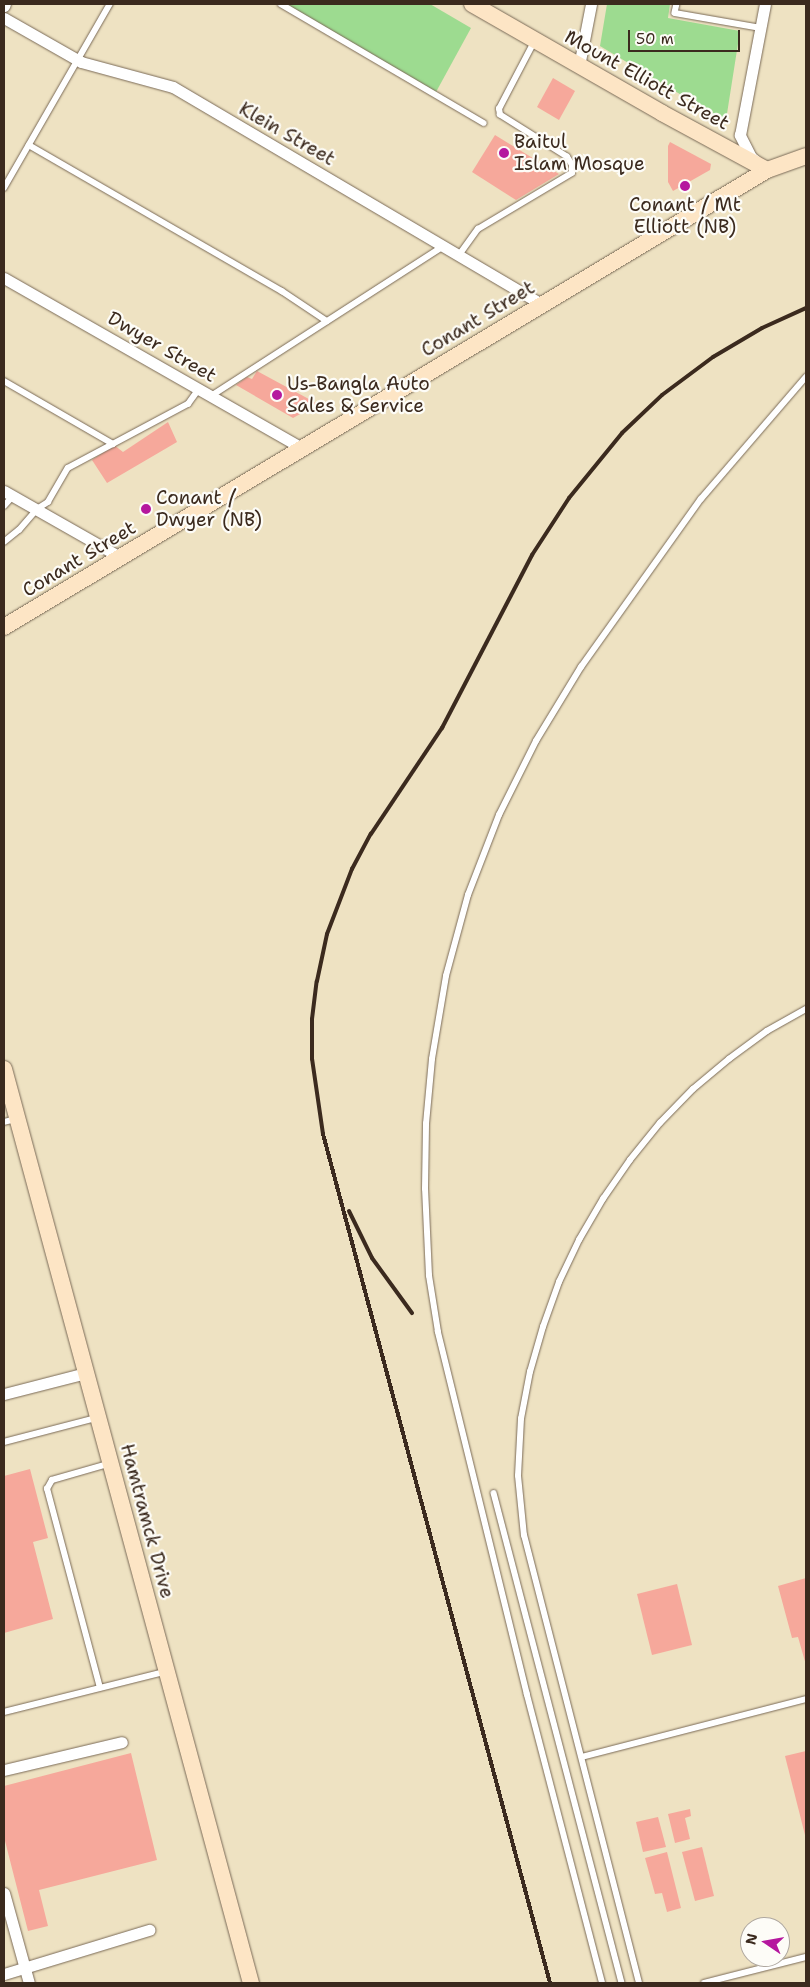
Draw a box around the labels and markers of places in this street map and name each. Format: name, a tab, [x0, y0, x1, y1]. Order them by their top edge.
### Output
place label: Baitul Islam Mosque	[514, 131, 645, 175]
marker: Baitul Islam Mosque	[498, 147, 510, 159]
marker: Conant / Mt Elliott (NB)	[679, 180, 691, 192]
place label: Conant / Mt Elliott (NB)	[629, 194, 741, 238]
place label: Us-Bangla Auto Sales & Service	[287, 373, 430, 417]
marker: Us-Bangla Auto Sales & Service	[271, 389, 283, 401]
place label: Conant / Dwyer (NB)	[156, 487, 262, 531]
marker: Conant / Dwyer (NB)	[140, 503, 152, 515]

